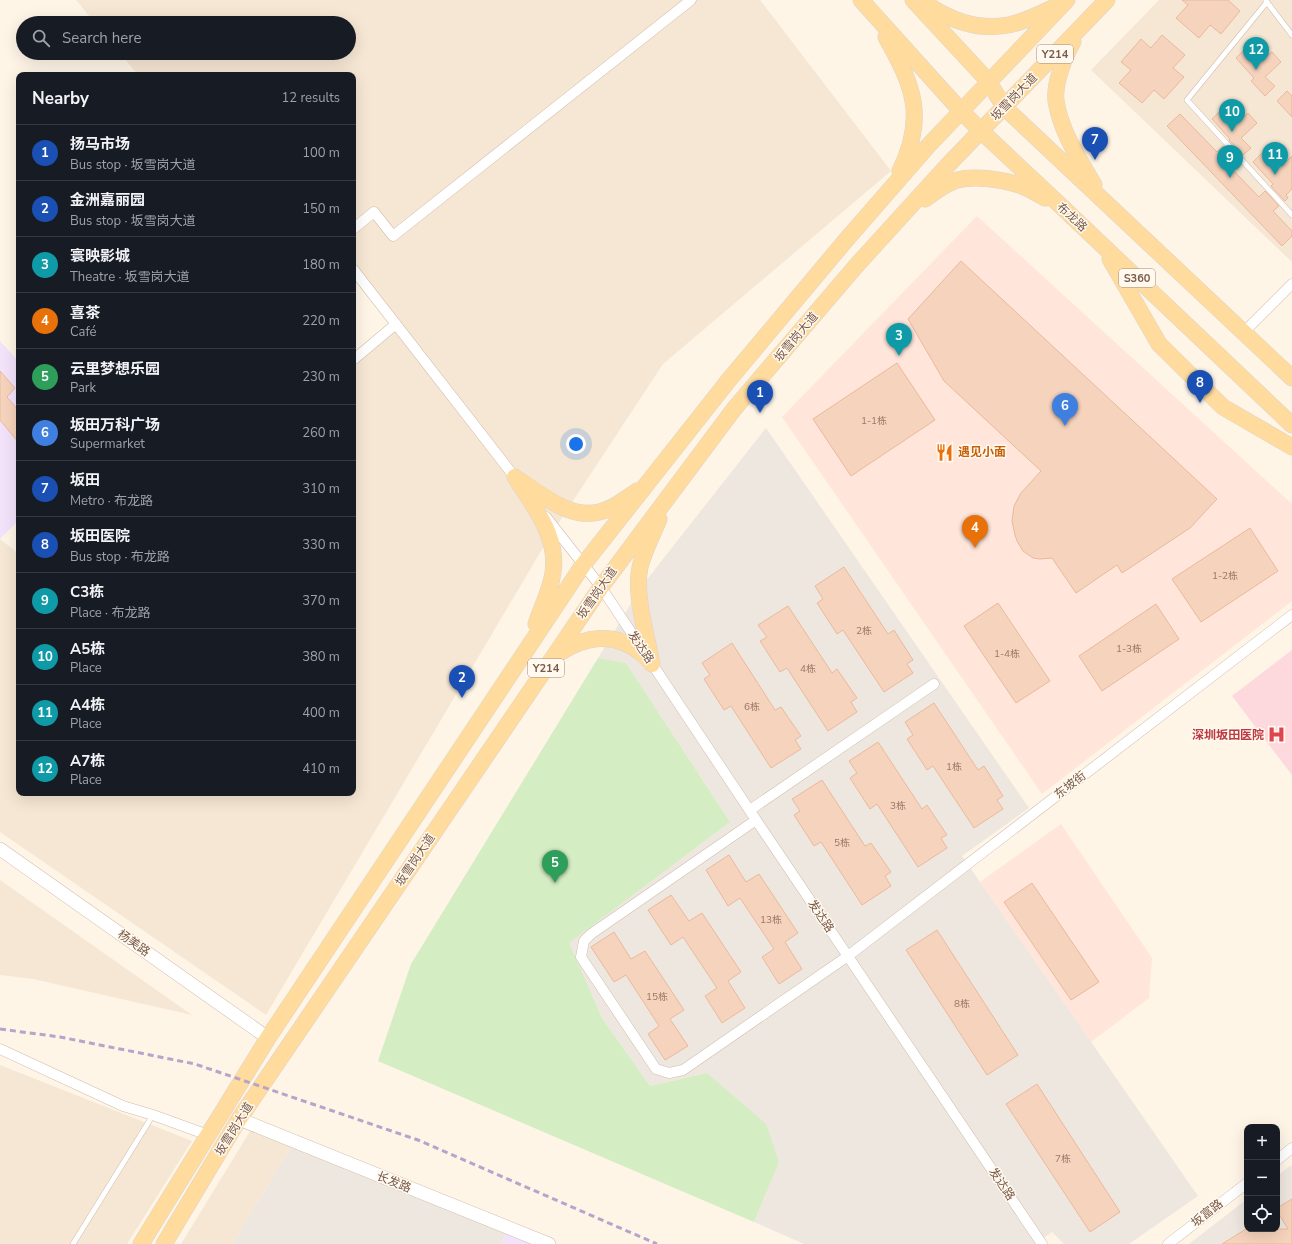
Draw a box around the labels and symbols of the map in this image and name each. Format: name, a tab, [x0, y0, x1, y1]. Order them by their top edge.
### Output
pin: 12	[1243, 37, 1269, 70]
road number: Y214	[1037, 45, 1073, 63]
street label: 坂雪岗大道	[987, 70, 1041, 124]
pin: 10	[1219, 99, 1245, 132]
pin: 7	[1082, 127, 1108, 160]
pin: 11	[1262, 142, 1288, 175]
pin: 9	[1217, 145, 1243, 178]
street label: 布龙路	[1053, 199, 1091, 235]
road number: S360	[1119, 269, 1155, 287]
street label: 坂雪岗大道	[771, 309, 821, 365]
pin: 3	[886, 323, 912, 356]
pin: 8	[1187, 370, 1213, 403]
pin: 1	[747, 380, 773, 413]
pin: 6	[1052, 393, 1078, 426]
house number: 1-1栋	[861, 414, 887, 428]
your location	[566, 434, 586, 454]
restaurant icon: 遇见小面	[935, 442, 955, 462]
place label: 遇见小面	[958, 444, 1006, 460]
pin: 4	[962, 515, 988, 548]
street label: 坂雪岗大道	[573, 564, 621, 622]
house number: 1-2栋	[1212, 569, 1238, 583]
house number: 2栋	[856, 624, 872, 638]
street label: 发达路	[624, 628, 658, 666]
house number: 1-3栋	[1116, 642, 1142, 656]
house number: 1-4栋	[994, 647, 1020, 661]
road number: Y214	[528, 659, 564, 677]
house number: 4栋	[800, 662, 816, 676]
pin: 2	[449, 665, 475, 698]
house number: 6栋	[744, 700, 760, 714]
hospital icon: 深圳坂田医院	[1267, 725, 1287, 745]
place label: 深圳坂田医院	[1192, 727, 1264, 743]
house number: 1栋	[946, 760, 962, 774]
street label: 东坡街	[1051, 768, 1089, 802]
house number: 3栋	[890, 799, 906, 813]
street label: 坂雪岗大道	[392, 831, 438, 889]
house number: 5栋	[834, 836, 850, 850]
pin: 5	[542, 850, 568, 883]
street label: 发达路	[804, 897, 838, 935]
house number: 13栋	[760, 913, 782, 927]
street label: 杨美路	[115, 926, 153, 960]
house number: 15栋	[646, 990, 668, 1004]
house number: 8栋	[954, 997, 970, 1011]
street label: 坂雪岗大道	[211, 1099, 257, 1159]
house number: 7栋	[1055, 1152, 1071, 1166]
street label: 发达路	[985, 1165, 1019, 1203]
street label: 长发路	[374, 1168, 414, 1196]
street label: 坂富路	[1188, 1196, 1226, 1230]

